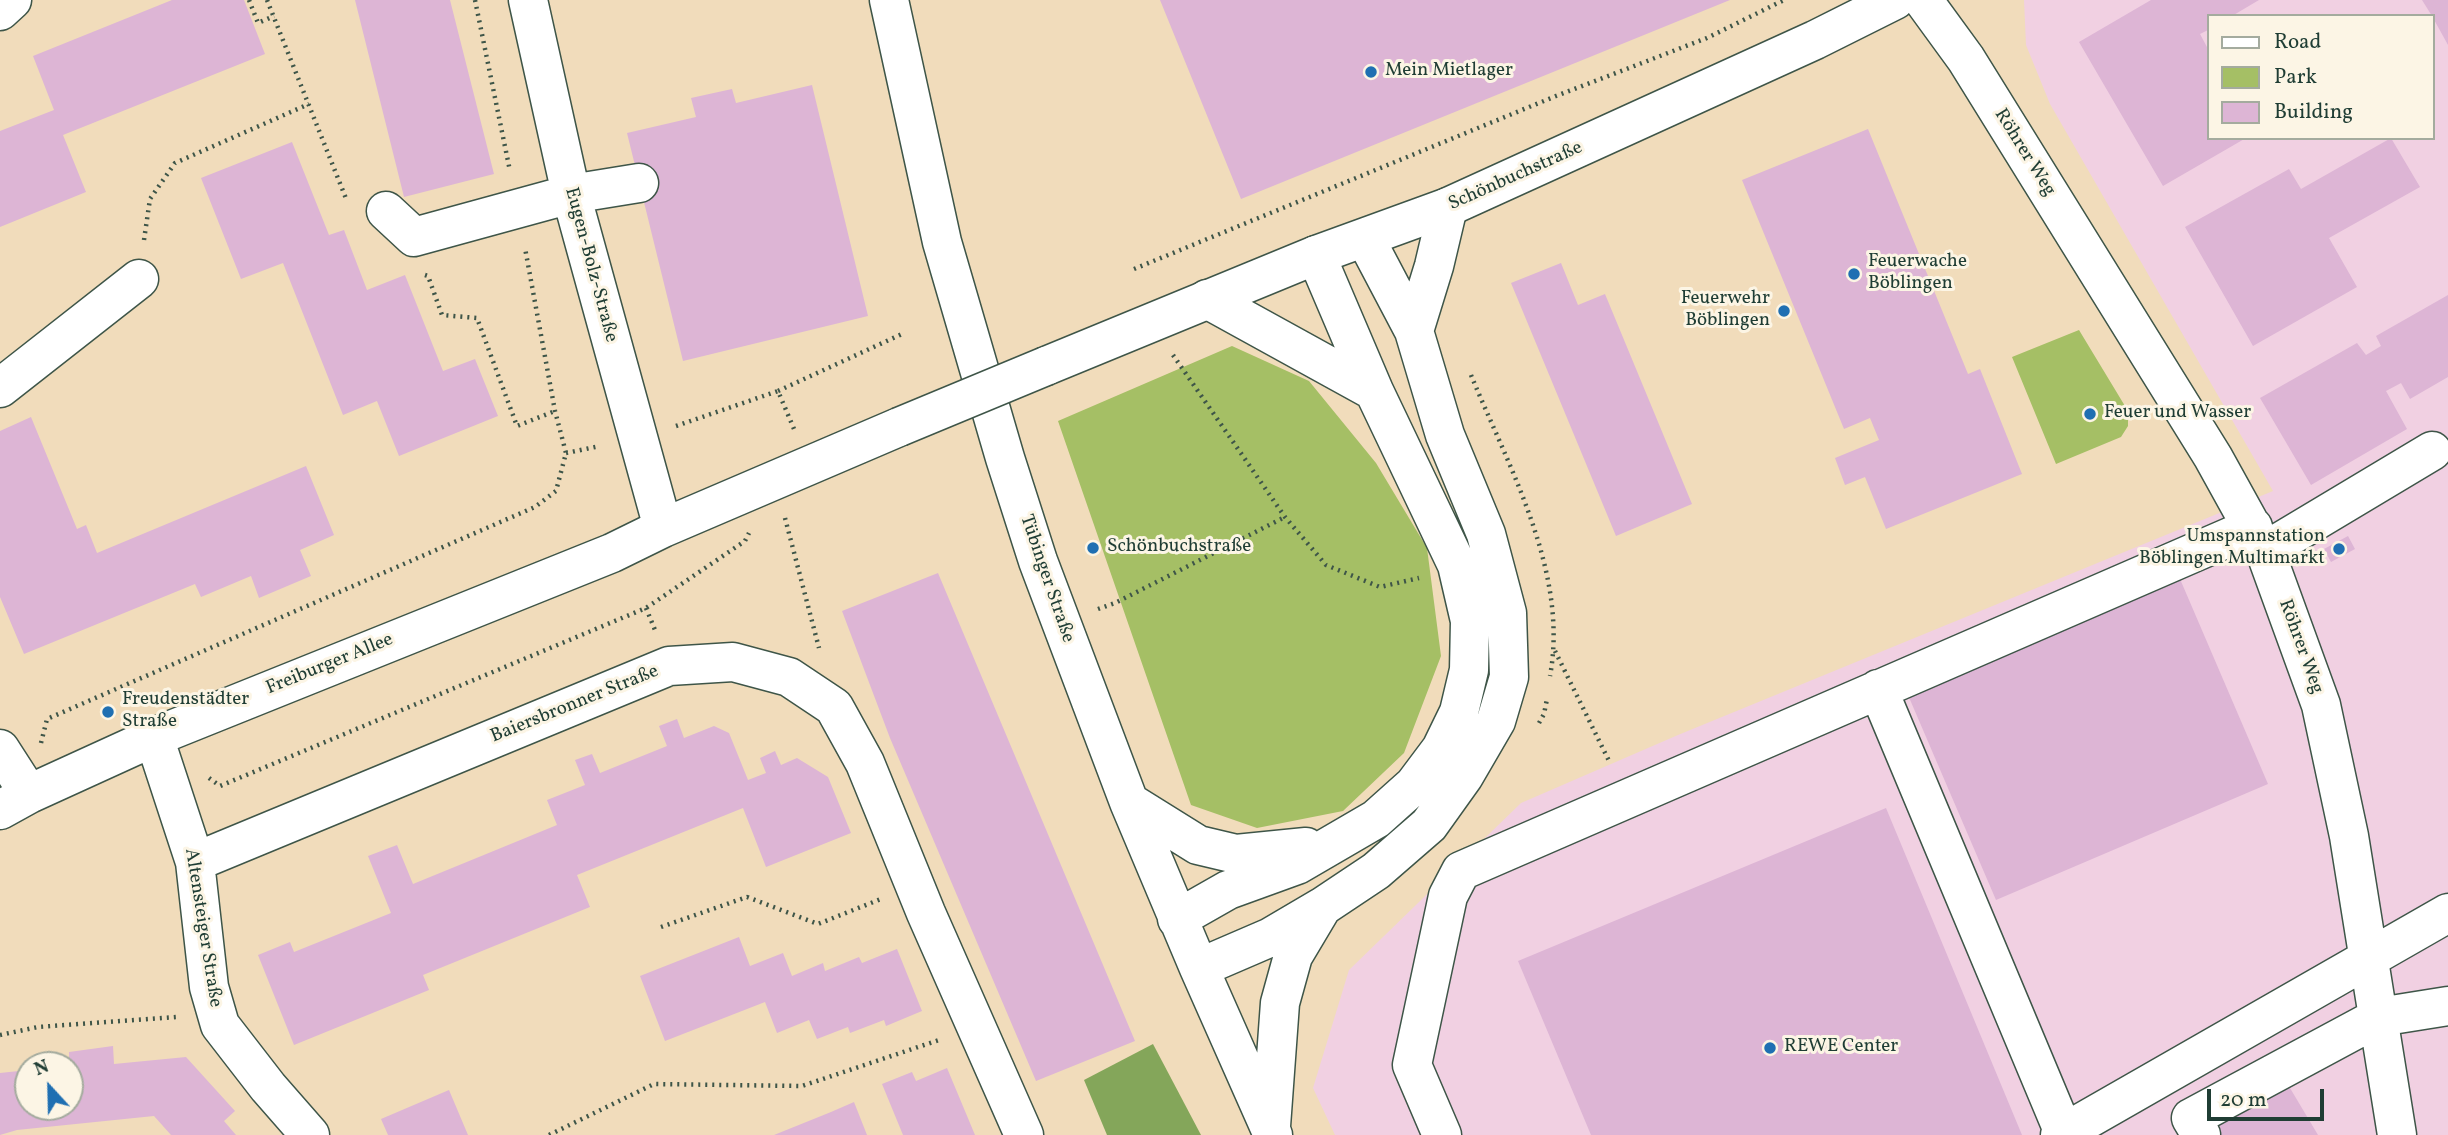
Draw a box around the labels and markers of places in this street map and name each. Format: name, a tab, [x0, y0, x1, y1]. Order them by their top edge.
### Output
place label: Mein Mietlager	[1385, 61, 1513, 83]
marker: Mein Mietlager	[1363, 64, 1379, 80]
place label: Feuerwache Böblingen	[1868, 252, 1967, 296]
marker: Feuerwache Böblingen	[1846, 266, 1862, 282]
place label: Feuerwehr Böblingen	[1681, 289, 1770, 333]
marker: Feuerwehr Böblingen	[1776, 303, 1792, 319]
place label: Feuer und Wasser	[2104, 403, 2251, 425]
marker: Feuer und Wasser	[2082, 406, 2098, 422]
place label: Umspannstation Böblingen Multimarkt	[2139, 527, 2325, 571]
place label: Schönbuchstraße	[1107, 537, 1251, 559]
marker: Schönbuchstraße	[1085, 540, 1101, 556]
marker: Umspannstation Böblingen Multimarkt	[2331, 541, 2347, 557]
place label: Freudenstädter Straße	[122, 690, 249, 734]
marker: Freudenstädter Straße	[100, 704, 116, 720]
place label: REWE Center	[1784, 1037, 1898, 1059]
marker: REWE Center	[1762, 1040, 1778, 1056]

